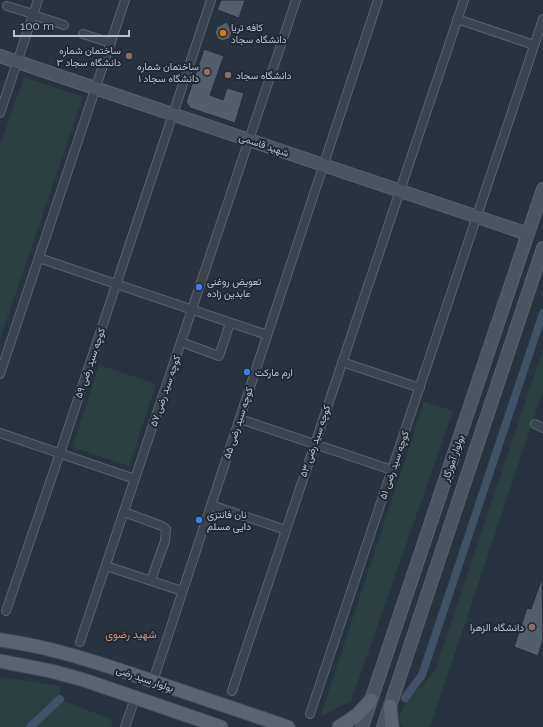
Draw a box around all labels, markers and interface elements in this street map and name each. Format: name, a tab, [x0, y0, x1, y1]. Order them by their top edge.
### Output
scale bar	[14, 12, 129, 38]
text: 100 m	[20, 19, 54, 33]
place label: کافه تریا دانشگاه سجاد	[231, 22, 287, 46]
marker: کافه تریا دانشگاه سجاد	[218, 28, 228, 38]
place label: ساختمان شماره ۳ دانشگاه سجاد	[56, 45, 121, 69]
marker: ساختمان شماره ۳ دانشگاه سجاد	[124, 51, 134, 61]
place label: ساختمان شماره ۱ دانشگاه سجاد	[137, 61, 199, 85]
marker: ساختمان شماره ۱ دانشگاه سجاد	[202, 67, 212, 77]
marker: دانشگاه سجاد	[223, 70, 233, 80]
place label: دانشگاه سجاد	[236, 70, 292, 82]
street label: شهید قاسمی	[237, 131, 290, 160]
place label: تعویض روغنی عابدین زاده	[207, 276, 261, 300]
marker: تعویض روغنی عابدین زاده	[194, 282, 204, 292]
street label: کوچه سید رضی ۵۹	[73, 326, 109, 400]
street label: کوچه سید رضی ۵۷	[148, 353, 184, 429]
marker: ارم مارکت	[242, 367, 252, 377]
place label: ارم مارکت	[255, 367, 293, 379]
street label: کوچه سید رضی ۵۵	[221, 385, 257, 461]
street label: کوچه سید رضی ۵۳	[298, 403, 335, 479]
street label: کوچه سید رضی ۵۱	[377, 429, 413, 501]
street label: بولوار آموزگار	[440, 433, 467, 484]
place label: نان فانتزی دایی مسلم	[207, 509, 251, 533]
marker: نان فانتزی دایی مسلم	[194, 515, 204, 525]
place label: دانشگاه الزهرا	[470, 622, 524, 634]
marker: دانشگاه الزهرا	[527, 622, 537, 632]
district label: شهید رضوی	[105, 628, 157, 641]
street label: بولوار سید رضی	[115, 664, 175, 695]

